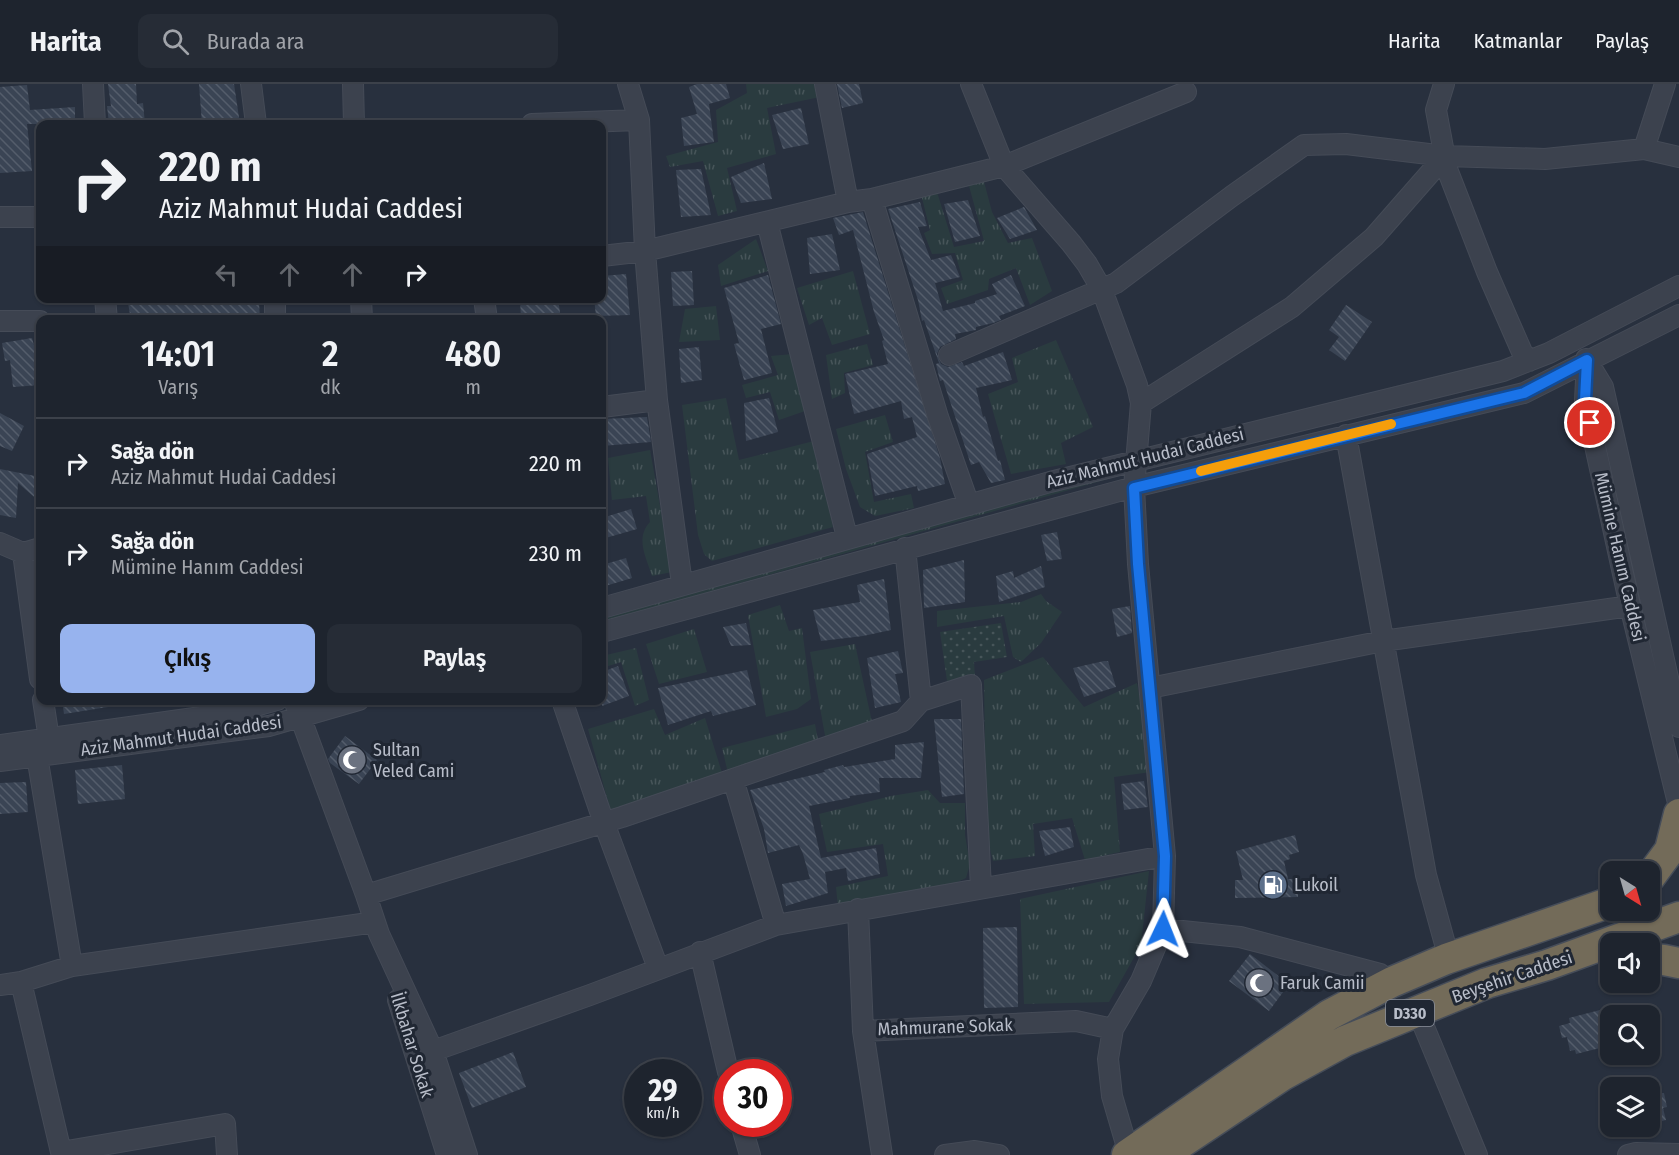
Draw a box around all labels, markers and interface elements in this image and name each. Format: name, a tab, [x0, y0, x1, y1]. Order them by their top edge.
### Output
search box	[138, 14, 558, 68]
text: Harita	[30, 25, 102, 58]
icon: search	[159, 25, 192, 58]
text: Burada ara	[207, 28, 304, 55]
text: Harita	[1388, 28, 1441, 54]
text: Katmanlar	[1474, 28, 1562, 54]
text: Paylaş	[1595, 28, 1649, 54]
text: 220 m	[159, 142, 262, 192]
icon: right	[60, 144, 138, 222]
text: Aziz Mahmut Hudai Caddesi	[159, 193, 463, 225]
icon: left	[210, 258, 243, 291]
icon: ahead	[273, 258, 306, 291]
icon: ahead	[336, 258, 369, 291]
icon: right	[399, 258, 432, 291]
text: 14:01	[141, 332, 216, 376]
text: 2	[322, 332, 338, 376]
text: 480	[445, 332, 501, 376]
text: Varış	[158, 375, 198, 399]
text: dk	[320, 375, 340, 399]
text: m	[465, 375, 481, 399]
pin	[1564, 397, 1615, 448]
icon: arrive	[1573, 406, 1606, 439]
street label: Aziz Mahmut Hudai Caddesi	[1044, 423, 1246, 493]
text: Sağa dön	[111, 438, 194, 465]
icon: right	[60, 447, 93, 480]
text: 220 m	[529, 450, 582, 477]
text: Aziz Mahmut Hudai Caddesi	[111, 465, 336, 489]
street label: Mümine Hanım Caddesi	[1590, 470, 1650, 644]
text: Sağa dön	[111, 528, 194, 555]
icon: right	[60, 537, 93, 570]
text: 230 m	[529, 540, 582, 567]
text: Mümine Hanım Caddesi	[111, 555, 303, 579]
button: Çıkış	[60, 624, 315, 693]
button: Paylaş	[327, 624, 582, 693]
street label: Aziz Mahmut Hudai Caddesi	[79, 711, 283, 761]
place label: Sultan Veled Cami	[373, 739, 454, 782]
mosque icon: Sultan Veled Cami	[336, 744, 368, 776]
north arrow	[1600, 861, 1660, 921]
map controls	[1600, 861, 1660, 1137]
fuel station icon: Lukoil	[1257, 869, 1289, 901]
place label: Lukoil	[1294, 874, 1338, 896]
position arrow	[1131, 897, 1195, 961]
button: sound	[1600, 933, 1660, 993]
street label: Beyşehir Caddesi	[1449, 946, 1575, 1008]
mosque icon: Faruk Camii	[1243, 967, 1275, 999]
place label: Faruk Camii	[1280, 972, 1365, 994]
street label: İlkbahar Sokak	[386, 990, 439, 1101]
road number: D330	[1386, 1000, 1434, 1026]
button: search	[1600, 1005, 1660, 1065]
street label: Mahmurane Sokak	[877, 1014, 1014, 1040]
speed limit sign: 30	[714, 1059, 792, 1137]
text: 29	[648, 1073, 678, 1109]
button: layers	[1600, 1077, 1660, 1137]
text: km/h	[646, 1104, 680, 1122]

